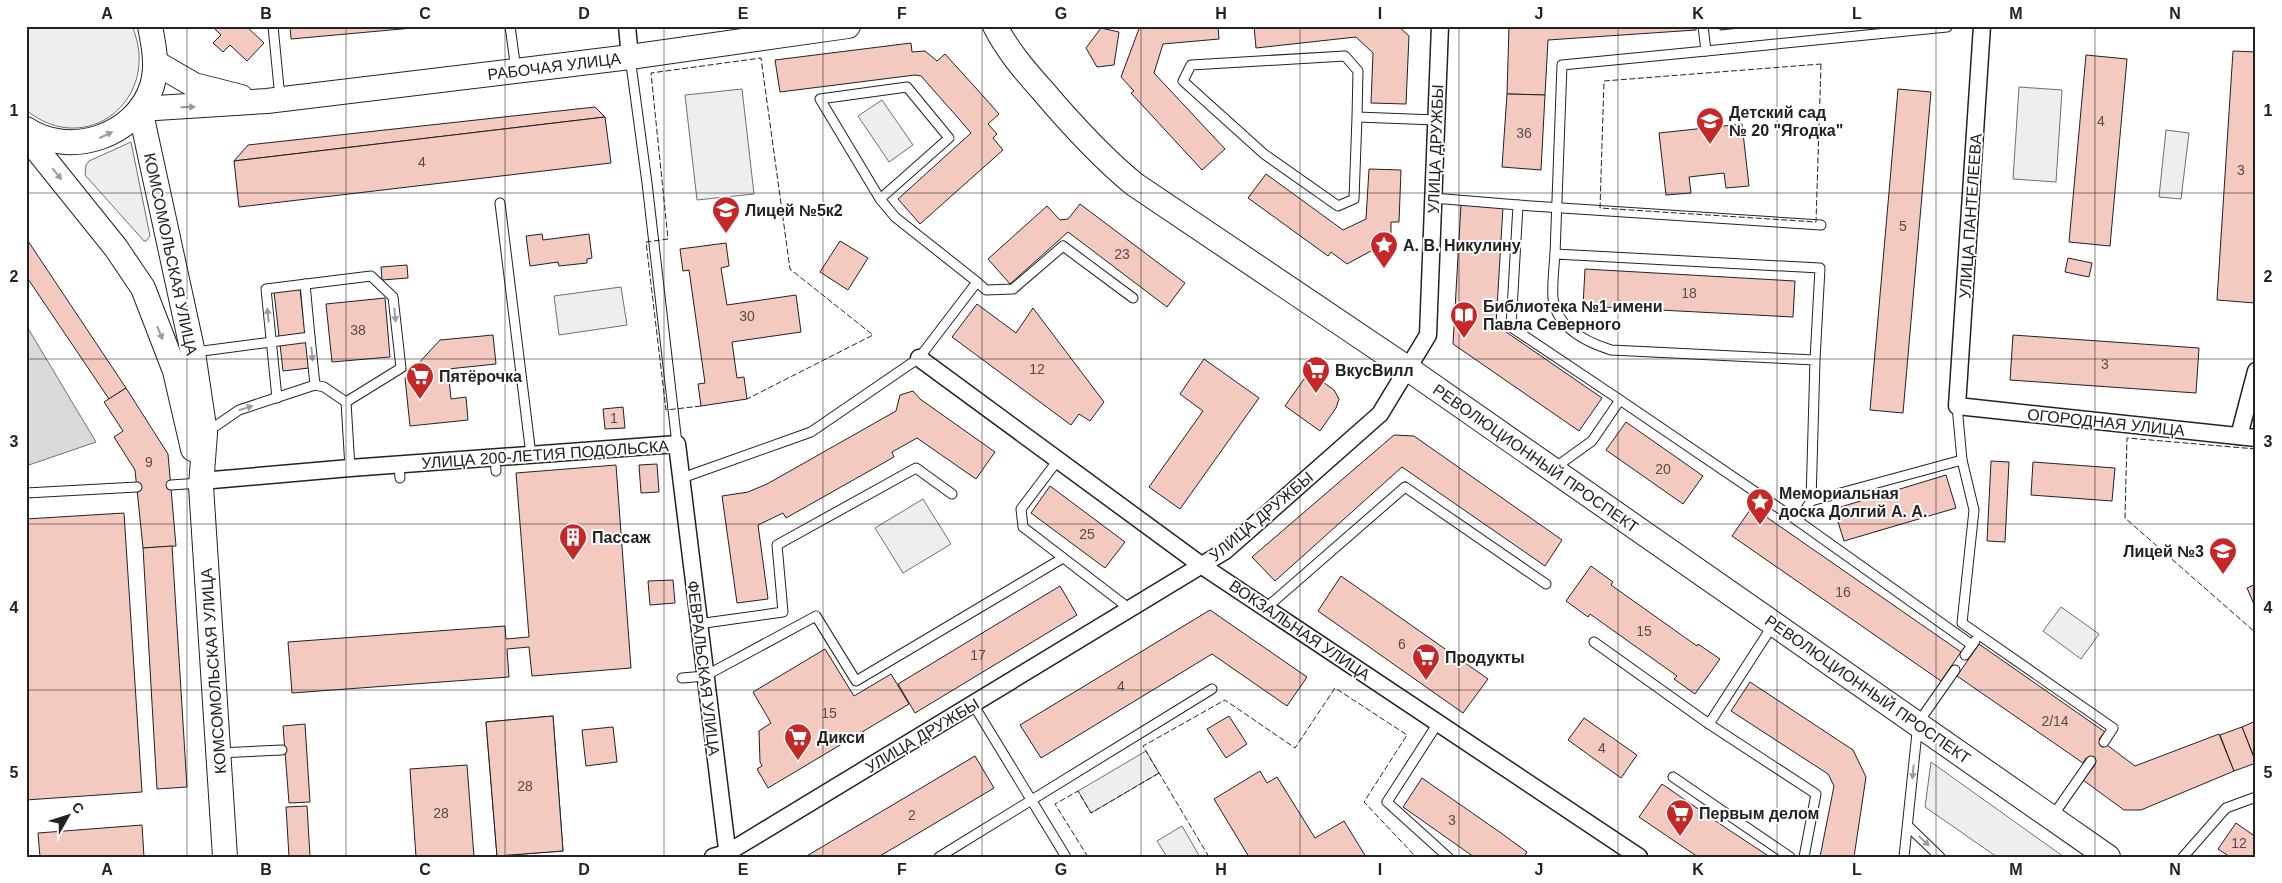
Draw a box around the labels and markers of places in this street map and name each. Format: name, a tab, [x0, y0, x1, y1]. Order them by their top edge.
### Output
place label: Детский сад № 20 "Ягодка"	[1729, 104, 1843, 139]
school or university icon: Детский сад № 20 "Ягодка"	[1695, 106, 1725, 145]
school or university icon: Лицей №5к2	[711, 195, 741, 234]
place label: Лицей №5к2	[745, 202, 843, 219]
place icon: А. В. Никулину	[1369, 230, 1399, 269]
place label: А. В. Никулину	[1403, 237, 1521, 254]
place label: Библиотека №1 имени Павла Северного	[1483, 298, 1663, 333]
library icon: Библиотека №1 имени Павла Северного	[1449, 300, 1479, 339]
supermarket icon: ВкусВилл	[1301, 355, 1331, 394]
supermarket icon: Пятёрочка	[405, 361, 435, 400]
place label: ВкусВилл	[1335, 362, 1414, 379]
place label: Пятёрочка	[439, 368, 522, 385]
place label: Мемориальная доска Долгий А. А.	[1779, 485, 1927, 520]
place icon: Мемориальная доска Долгий А. А.	[1745, 487, 1775, 526]
building icon: Пассаж	[558, 522, 588, 561]
place label: Пассаж	[592, 529, 651, 546]
school or university icon: Лицей №3	[2208, 536, 2238, 575]
place label: Лицей №3	[2123, 543, 2204, 560]
supermarket icon: Продукты	[1411, 642, 1441, 681]
place label: Продукты	[1445, 649, 1525, 666]
supermarket icon: Дикси	[783, 722, 813, 761]
place label: Дикси	[817, 729, 865, 746]
supermarket icon: Первым делом	[1665, 798, 1695, 837]
place label: Первым делом	[1699, 805, 1819, 822]

